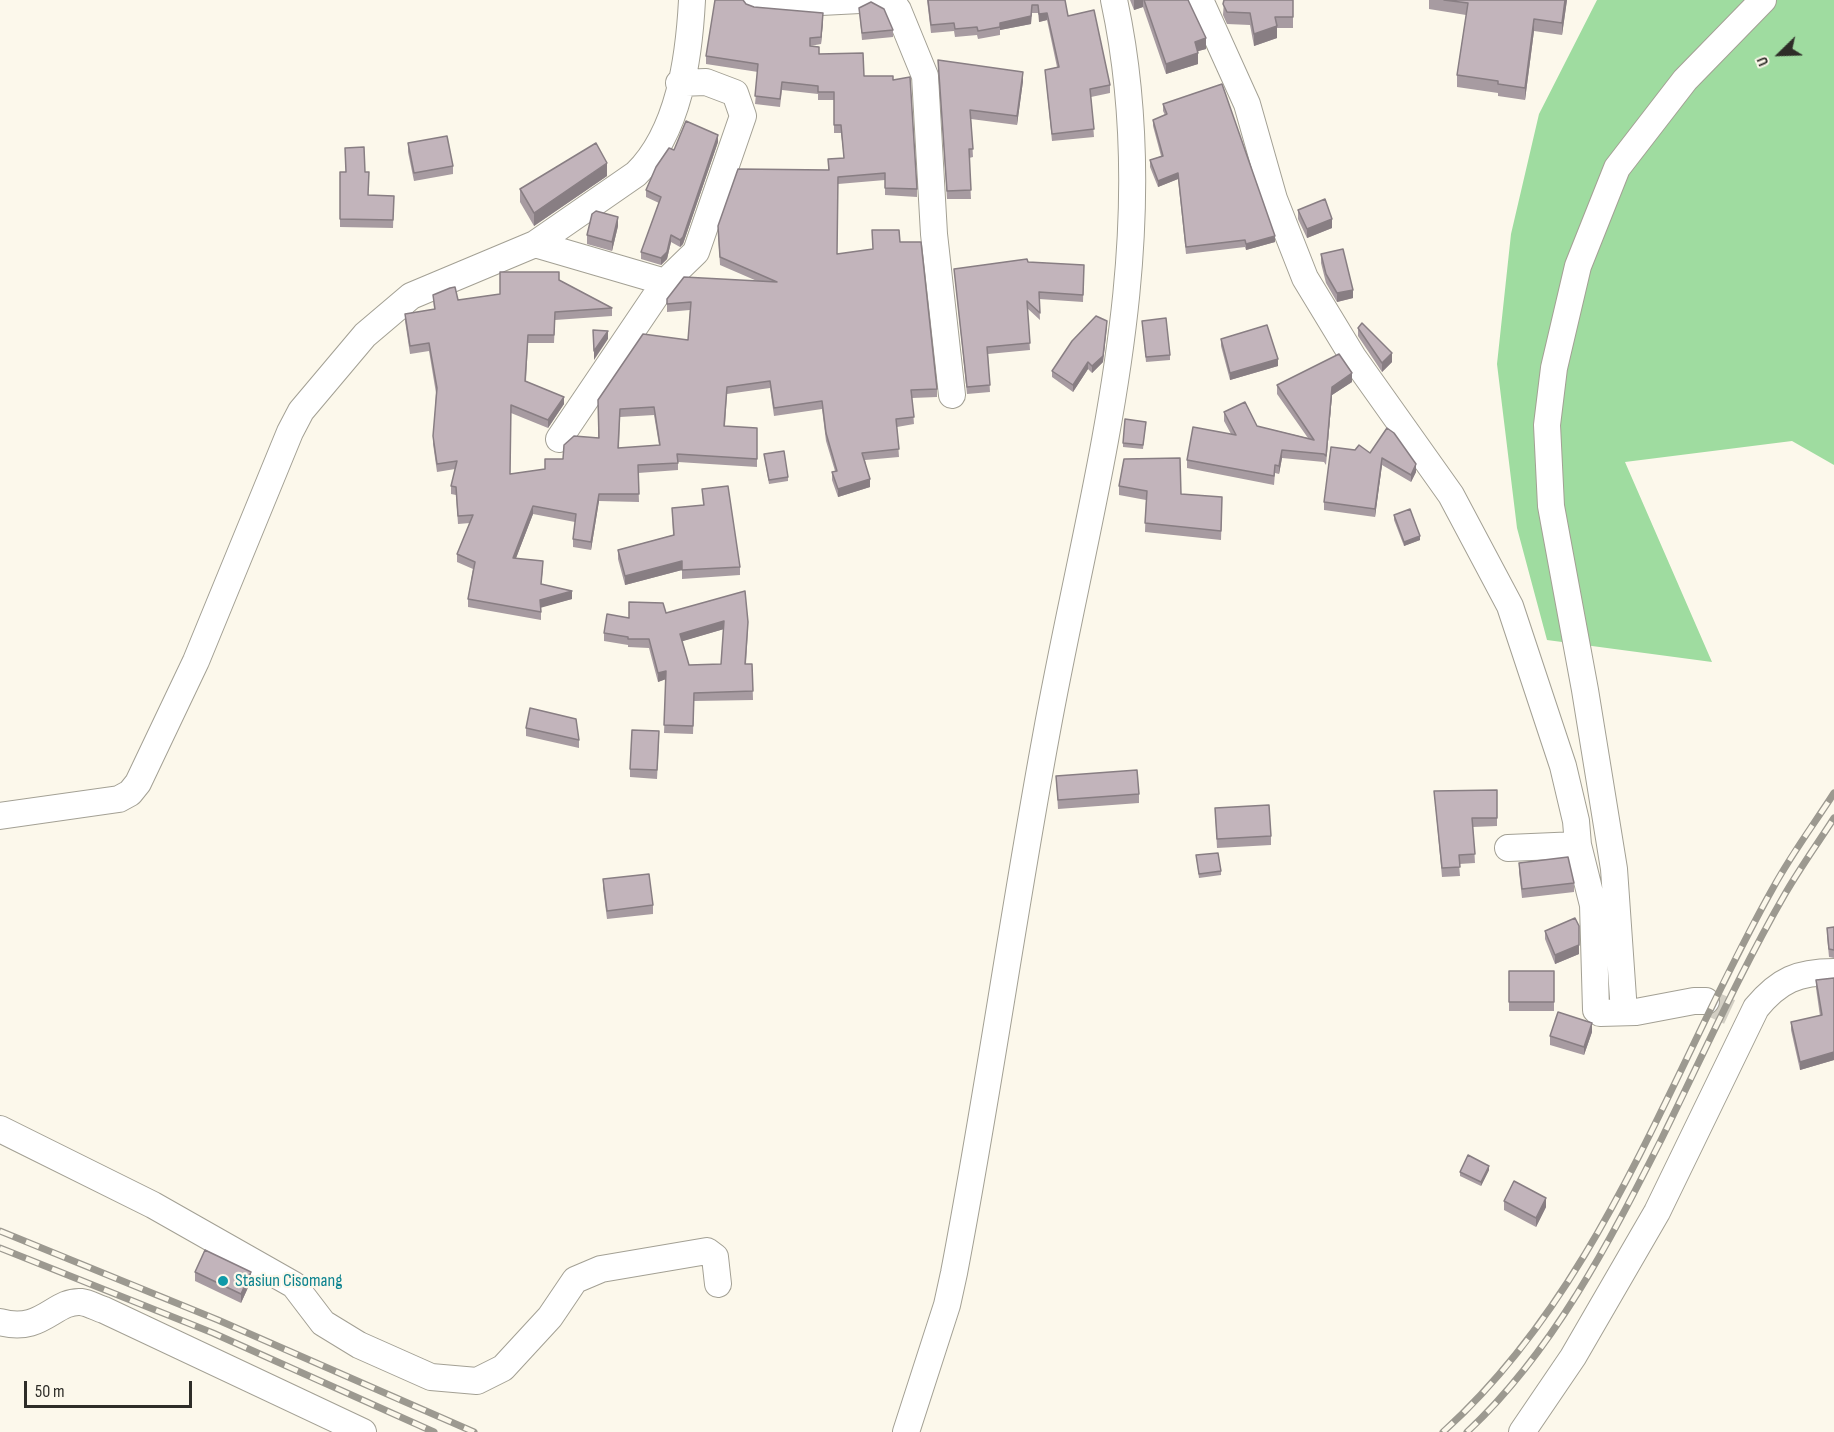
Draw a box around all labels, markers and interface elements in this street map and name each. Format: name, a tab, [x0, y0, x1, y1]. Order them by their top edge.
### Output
north arrow	[1750, 24, 1810, 84]
text: U	[1753, 54, 1773, 69]
place label: Stasiun Cisomang	[235, 1270, 342, 1292]
marker: Stasiun Cisomang	[216, 1274, 230, 1288]
scale bar	[27, 1369, 195, 1407]
text: 50 m	[35, 1381, 65, 1402]

